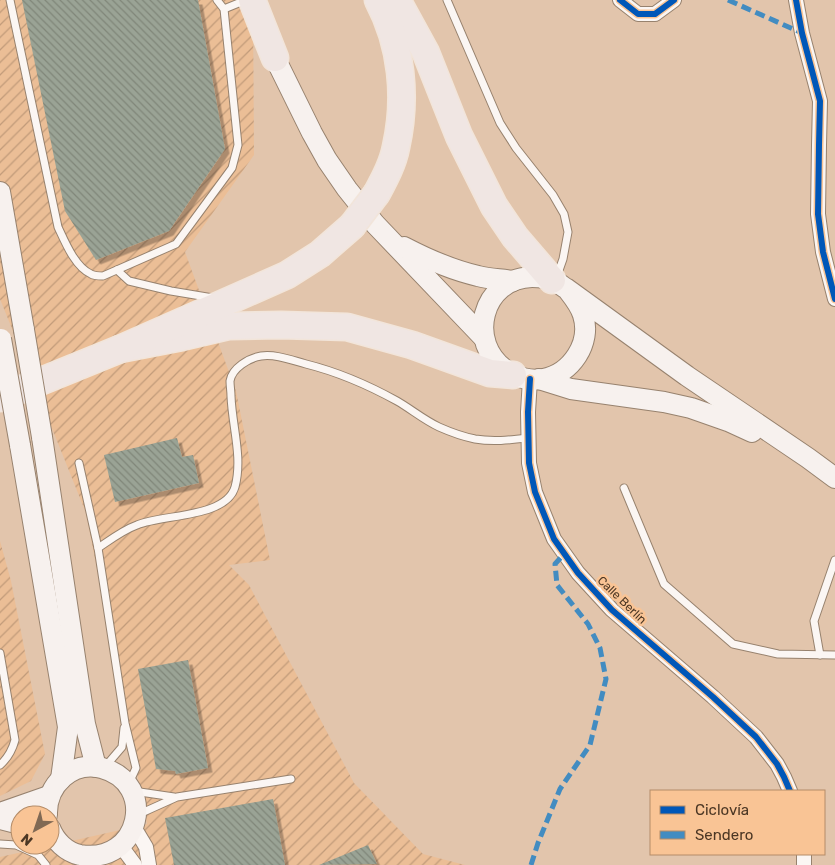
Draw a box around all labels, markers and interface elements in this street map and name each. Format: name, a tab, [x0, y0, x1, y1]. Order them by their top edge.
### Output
street label: Calle Berlín	[595, 573, 649, 627]
legend	[650, 790, 825, 855]
text: Ciclovía	[695, 801, 749, 819]
north arrow	[10, 805, 60, 855]
text: Sendero	[695, 826, 753, 844]
text: N	[18, 830, 36, 849]

